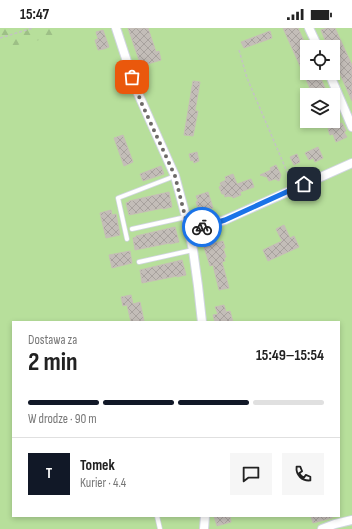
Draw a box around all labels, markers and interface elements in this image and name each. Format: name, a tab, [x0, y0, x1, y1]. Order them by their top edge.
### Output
text: 15:47	[20, 5, 49, 24]
map controls	[300, 40, 340, 128]
button: locate	[300, 40, 340, 80]
pin	[115, 60, 149, 94]
icon: bag	[121, 66, 143, 88]
button: layers	[300, 88, 340, 128]
pin	[287, 167, 321, 201]
icon: home	[293, 173, 315, 195]
courier	[182, 207, 222, 247]
icon: bike	[191, 216, 213, 238]
text: Dostawa za	[28, 332, 77, 348]
text: 15:49–15:54	[256, 346, 324, 365]
text: 2 min	[28, 347, 78, 378]
text: W drodze · 90 m	[28, 411, 97, 427]
button: chat	[230, 453, 272, 495]
button: phone	[282, 453, 324, 495]
text: Tomek	[80, 456, 115, 475]
text: T	[46, 464, 52, 483]
text: Kurier · 4.4	[80, 475, 126, 491]

